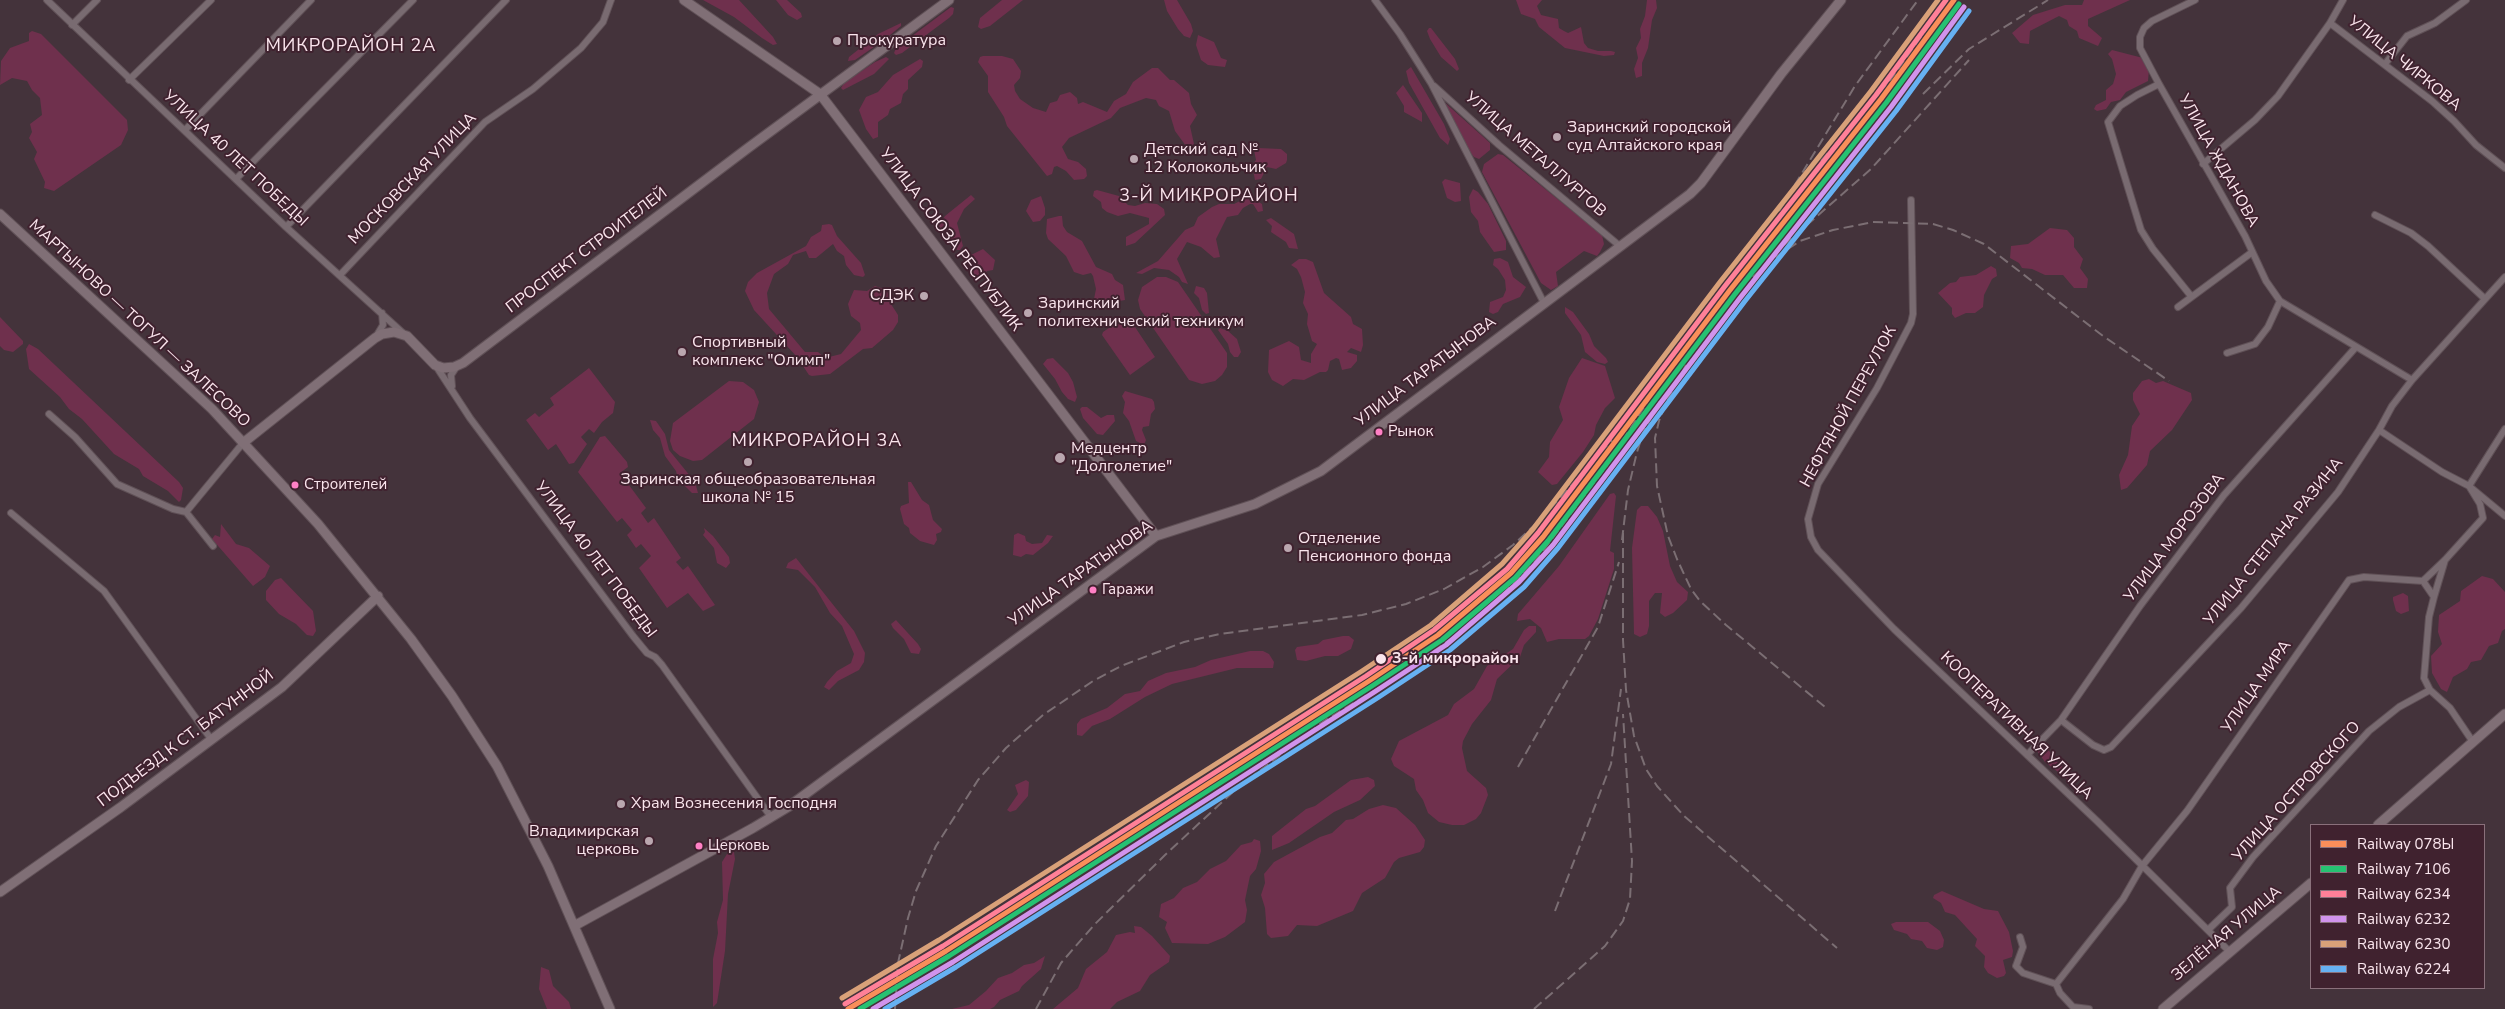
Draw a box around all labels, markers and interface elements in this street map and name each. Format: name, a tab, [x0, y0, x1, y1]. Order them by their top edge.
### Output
street label: УЛИЦА ЧИРКОВА	[2344, 13, 2464, 115]
place label: Прокуратура	[847, 31, 946, 51]
marker: Прокуратура	[831, 35, 843, 47]
district label: МИКРОРАЙОН 2А	[264, 36, 438, 58]
street label: УЛИЦА 40 ЛЕТ ПОБЕДЫ	[159, 87, 311, 231]
street label: УЛИЦА МЕТАЛЛУРГОВ	[1460, 88, 1610, 222]
street label: УЛИЦА ЖДАНОВА	[2174, 91, 2262, 231]
street label: МОСКОВСКАЯ УЛИЦА	[345, 109, 481, 249]
place label: Заринский городской суд Алтайского края	[1567, 118, 1731, 156]
marker: Заринский городской суд Алтайского края	[1551, 131, 1563, 143]
place label: Детский сад № 12 Колокольчик	[1144, 140, 1266, 178]
street label: УЛИЦА СОЮЗА РЕСПУБЛИК	[875, 145, 1025, 335]
marker: Детский сад № 12 Колокольчик	[1128, 153, 1140, 165]
street label: ПРОСПЕКТ СТРОИТЕЛЕЙ	[503, 184, 671, 318]
district label: 3-Й МИКРОРАЙОН	[1117, 186, 1301, 208]
street label: МАРТЫНОВО — ТОГУЛ — ЗАЛЕСОВО	[24, 216, 254, 432]
place label: СДЭК	[870, 286, 914, 306]
marker: СДЭК	[918, 290, 930, 302]
place label: Заринский политехнический техникум	[1038, 294, 1244, 332]
marker: Заринский политехнический техникум	[1022, 307, 1034, 319]
street label: УЛИЦА ТАРАТЫНОВА	[1352, 313, 1500, 431]
street label: НЕФТЯНОЙ ПЕРЕУЛОК	[1797, 323, 1901, 491]
place label: Спортивный комплекс "Олимп"	[692, 333, 830, 371]
marker: Спортивный комплекс "Олимп"	[676, 346, 688, 358]
place label: Рынок	[1388, 423, 1433, 441]
marker: Рынок	[1374, 427, 1384, 437]
district label: МИКРОРАЙОН 3А	[730, 431, 904, 453]
place label: Медцентр "Долголетие"	[1071, 439, 1172, 477]
marker: Медцентр "Долголетие"	[1053, 451, 1067, 465]
street label: УЛИЦА СТЕПАНА РАЗИНА	[2200, 454, 2348, 630]
marker: Заринская общеобразовательная школа № 15	[742, 456, 754, 468]
place label: Заринская общеобразовательная школа № 15	[620, 470, 876, 508]
street label: УЛИЦА МОРОЗОВА	[2121, 470, 2229, 606]
place label: Строителей	[304, 476, 387, 494]
street label: УЛИЦА 40 ЛЕТ ПОБЕДЫ	[530, 478, 660, 642]
marker: Строителей	[290, 480, 300, 490]
street label: УЛИЦА ТАРАТЫНОВА	[1005, 517, 1157, 631]
place label: Отделение Пенсионного фонда	[1298, 529, 1451, 567]
marker: Отделение Пенсионного фонда	[1282, 542, 1294, 554]
place label: Гаражи	[1102, 581, 1154, 599]
marker: Гаражи	[1088, 585, 1098, 595]
street label: УЛИЦА МИРА	[2218, 637, 2296, 737]
street label: КООПЕРАТИВНАЯ УЛИЦА	[1936, 648, 2096, 804]
place label: 3-й микрорайон	[1392, 649, 1519, 669]
marker: 3-й микрорайон	[1374, 652, 1388, 666]
street label: ПОДЪЕЗД К СТ. БАТУННОЙ	[94, 666, 278, 812]
street label: УЛИЦА ОСТРОВСКОГО	[2229, 718, 2365, 866]
place label: Храм Вознесения Господня	[631, 794, 837, 814]
marker: Храм Вознесения Господня	[615, 798, 627, 810]
place label: Владимирская церковь	[529, 822, 639, 860]
legend	[2310, 824, 2485, 989]
text: Railway 078Ы	[2357, 834, 2454, 854]
marker: Владимирская церковь	[643, 835, 655, 847]
place label: Церковь	[708, 837, 770, 855]
marker: Церковь	[694, 841, 704, 851]
text: Railway 7106	[2357, 859, 2451, 879]
street label: ЗЕЛЁНАЯ УЛИЦА	[2168, 882, 2286, 986]
text: Railway 6234	[2357, 884, 2451, 904]
text: Railway 6232	[2357, 909, 2451, 929]
text: Railway 6230	[2357, 934, 2451, 954]
text: Railway 6224	[2357, 959, 2451, 979]

